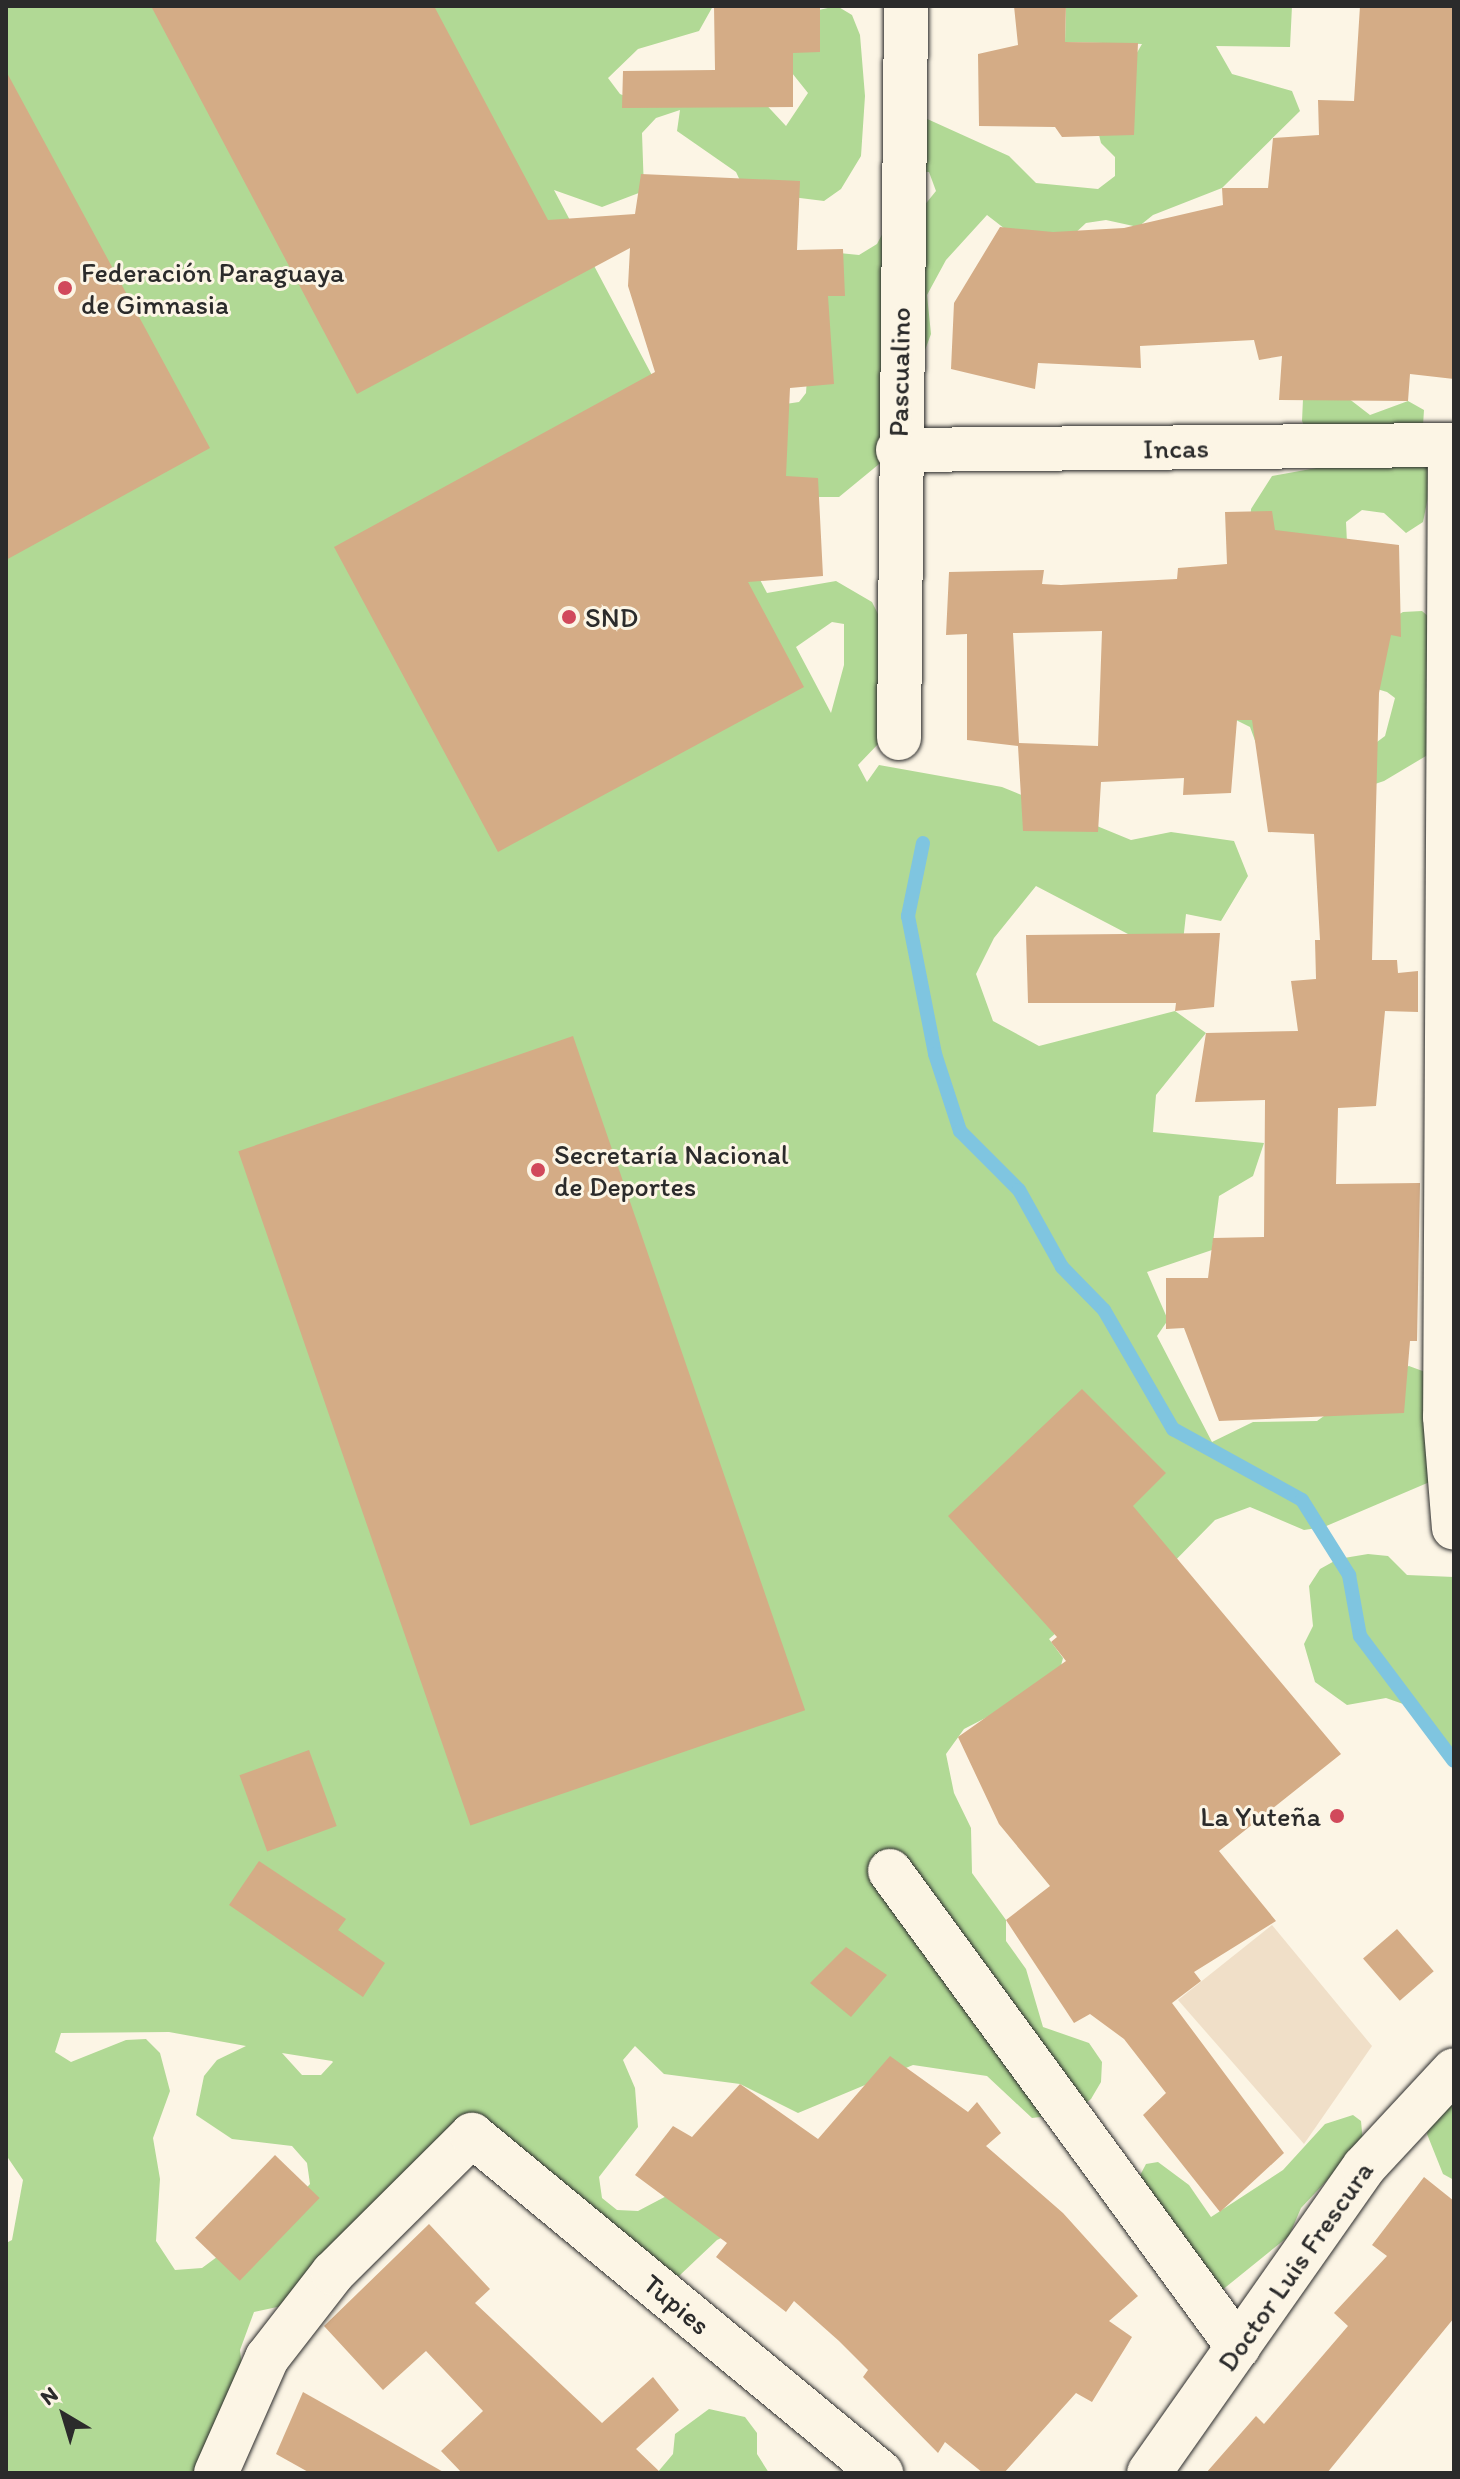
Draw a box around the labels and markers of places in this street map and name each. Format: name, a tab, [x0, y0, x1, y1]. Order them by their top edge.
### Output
place label: Federación Paraguaya de Gimnasia	[81, 255, 344, 321]
marker: Federación Paraguaya de Gimnasia	[56, 279, 74, 297]
place label: SND	[585, 600, 638, 634]
marker: SND	[560, 608, 578, 626]
place label: Secretaría Nacional de Deportes	[554, 1137, 790, 1203]
marker: Secretaría Nacional de Deportes	[529, 1161, 547, 1179]
place label: La Yuteña	[1201, 1799, 1321, 1833]
marker: La Yuteña	[1328, 1807, 1346, 1825]

